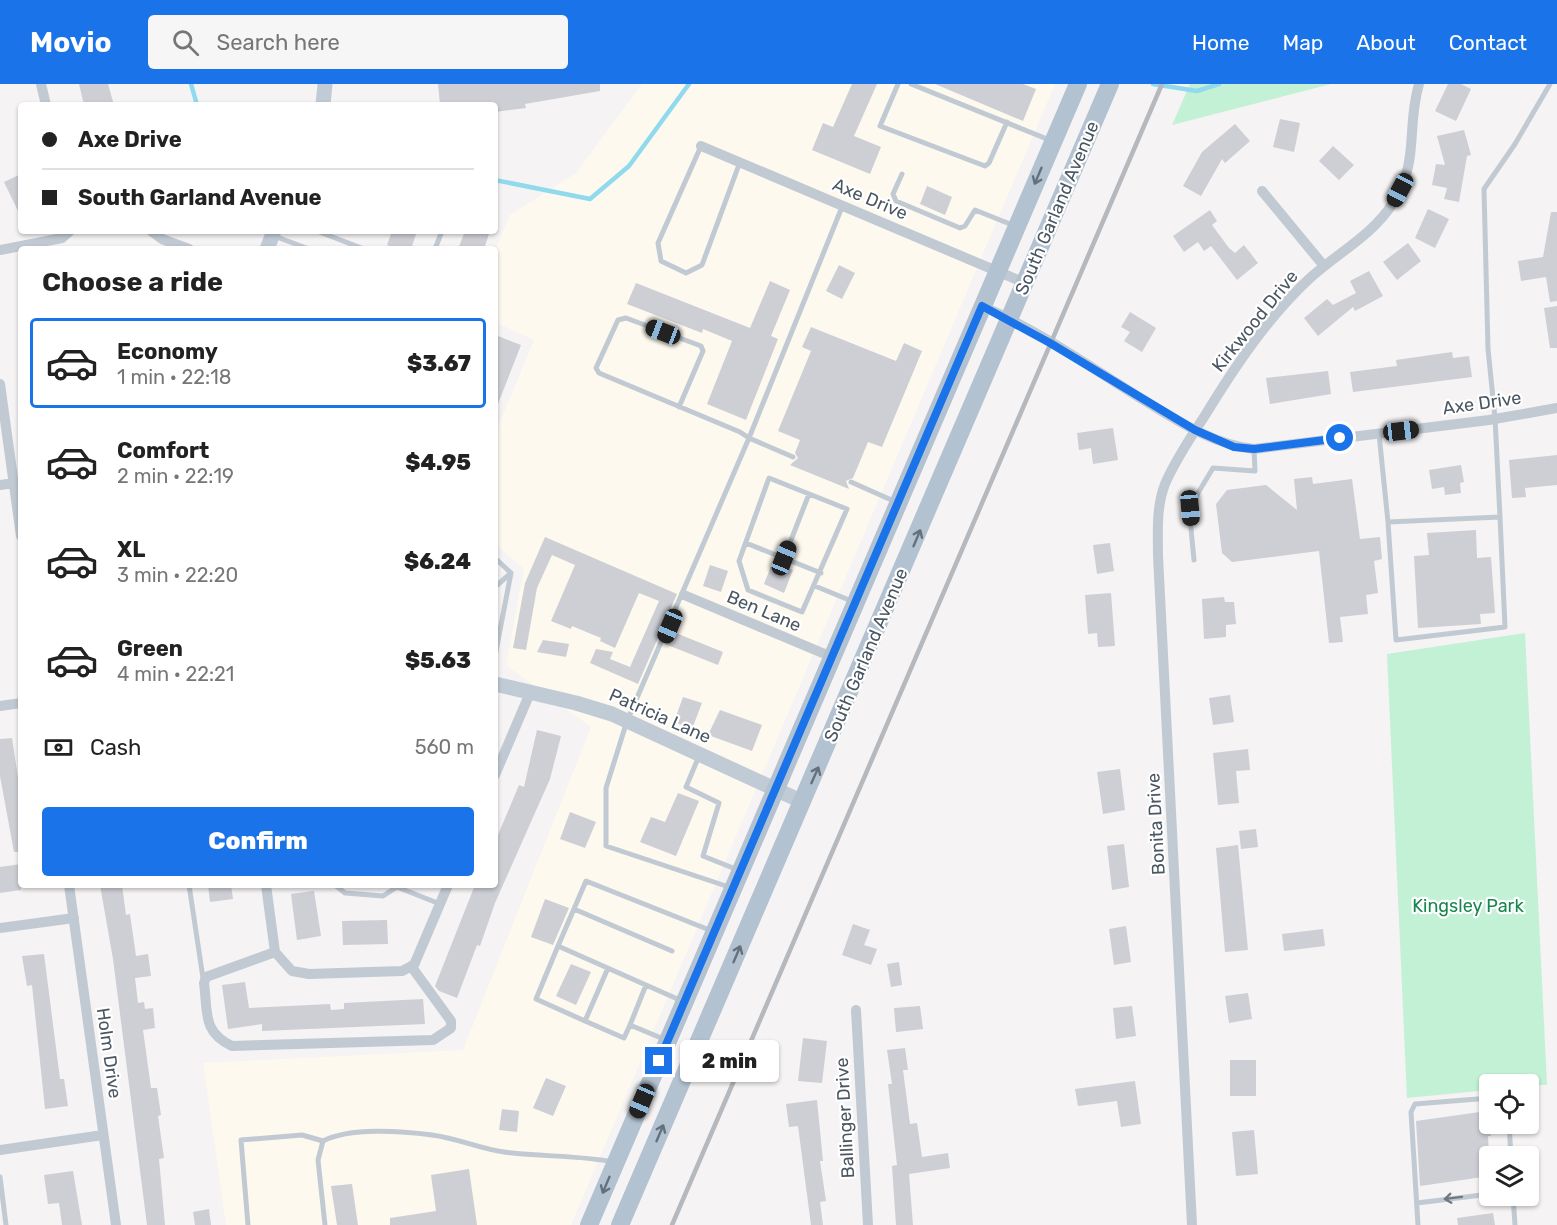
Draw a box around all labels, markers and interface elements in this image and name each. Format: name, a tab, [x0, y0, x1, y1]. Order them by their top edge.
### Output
search box	[148, 15, 568, 69]
text: Movio	[30, 26, 112, 59]
icon: search	[169, 26, 202, 59]
text: Search here	[217, 29, 340, 56]
text: Home	[1192, 30, 1249, 55]
text: Map	[1282, 30, 1323, 55]
text: About	[1356, 30, 1416, 55]
text: Contact	[1449, 30, 1527, 55]
street label: South Garland Avenue	[1010, 118, 1104, 298]
text: Axe Drive	[78, 126, 182, 153]
one-way arrow	[1032, 167, 1043, 185]
car	[1384, 170, 1416, 210]
street label: Axe Drive	[829, 173, 911, 225]
text: South Garland Avenue	[78, 184, 322, 211]
text: Choose a ride	[42, 266, 223, 298]
street label: Kirkwood Drive	[1207, 266, 1303, 376]
car	[643, 317, 683, 347]
icon: car	[45, 336, 99, 390]
text: Economy	[117, 338, 218, 365]
text: $3.67	[407, 350, 471, 377]
text: 1 min · 22:18	[117, 365, 231, 389]
street label: Axe Drive	[1441, 387, 1523, 419]
car	[1382, 420, 1420, 442]
route start	[1326, 424, 1353, 451]
icon: car	[45, 435, 99, 489]
text: Comfort	[117, 437, 209, 464]
text: $4.95	[405, 449, 471, 476]
text: 2 min · 22:19	[117, 464, 234, 488]
car	[1179, 489, 1201, 527]
one-way arrow	[912, 529, 923, 548]
icon: car	[45, 534, 99, 588]
text: XL	[117, 536, 145, 563]
car	[769, 538, 799, 578]
text: $6.24	[404, 548, 471, 575]
text: 3 min · 22:20	[117, 563, 238, 587]
street label: South Garland Avenue	[819, 565, 913, 745]
street label: Ben Lane	[724, 586, 804, 636]
car	[655, 606, 685, 646]
icon: car	[45, 633, 99, 687]
text: Green	[117, 635, 183, 662]
text: $5.63	[405, 647, 471, 674]
text: 4 min · 22:21	[117, 662, 234, 686]
street label: Patricia Lane	[606, 684, 714, 748]
icon: cash	[42, 731, 75, 764]
text: Cash	[90, 734, 141, 761]
text: 560 m	[415, 735, 474, 759]
one-way arrow	[809, 766, 821, 784]
street label: Bonita Drive	[1142, 772, 1170, 876]
button: Confirm	[42, 807, 474, 876]
park label: Kingsley Park	[1412, 895, 1524, 917]
one-way arrow	[732, 945, 743, 963]
street label: Holm Drive	[92, 1006, 126, 1100]
callout: 2 min	[680, 1040, 779, 1082]
route end	[645, 1047, 672, 1074]
text: 2 min	[702, 1049, 757, 1073]
street label: Ballinger Drive	[831, 1057, 859, 1179]
map controls	[1479, 1074, 1539, 1206]
button: locate	[1479, 1074, 1539, 1134]
car	[627, 1081, 657, 1121]
one-way arrow	[655, 1124, 666, 1142]
button: layers	[1479, 1146, 1539, 1206]
one-way arrow	[600, 1176, 611, 1194]
one-way arrow	[1444, 1193, 1463, 1204]

